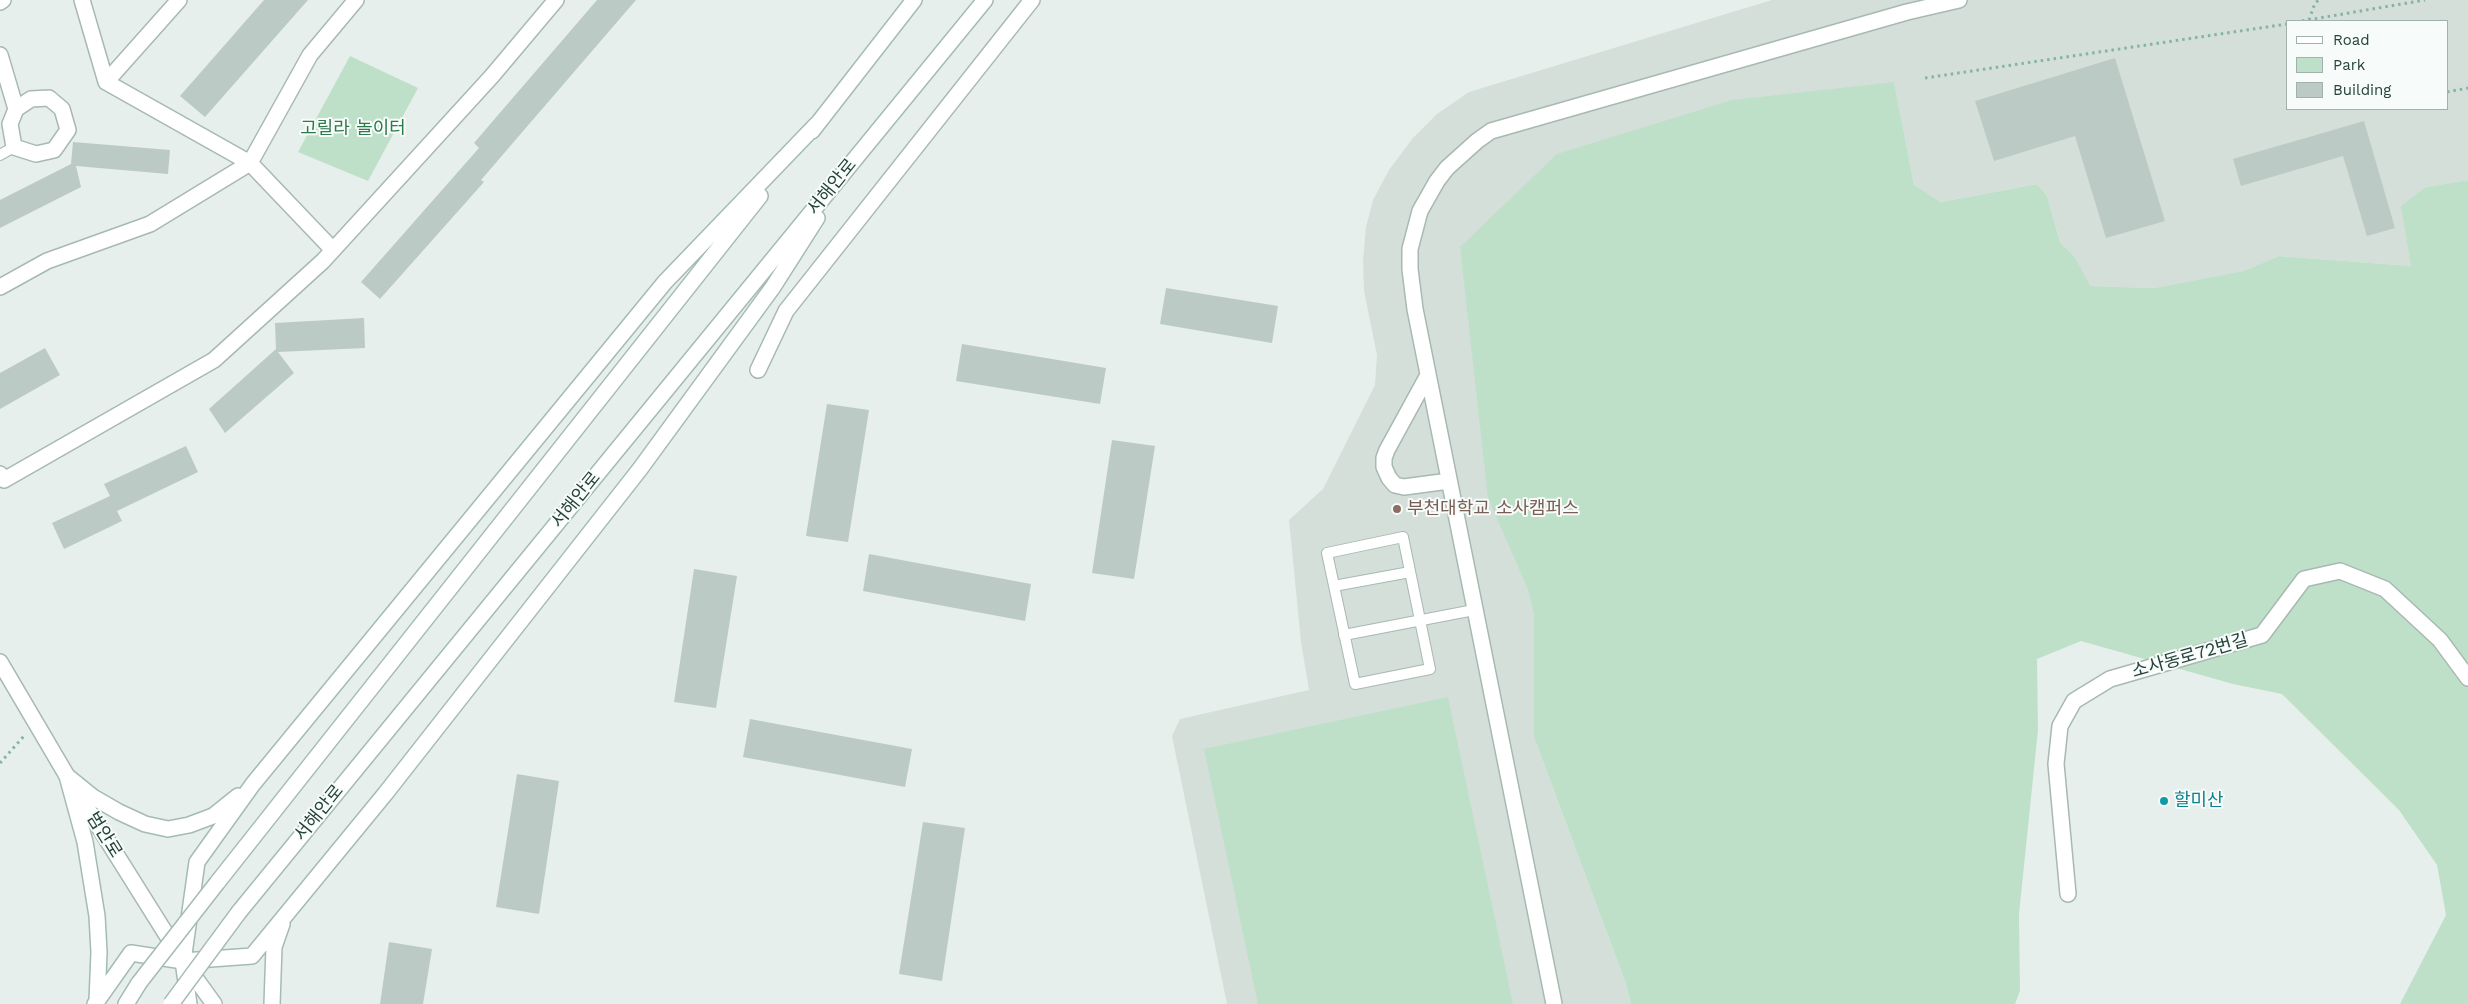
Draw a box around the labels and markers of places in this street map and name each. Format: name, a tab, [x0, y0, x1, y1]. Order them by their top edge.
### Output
place label: 부천대학교 소사캠퍼스	[1407, 498, 1579, 520]
marker: 부천대학교 소사캠퍼스	[1391, 503, 1403, 515]
place label: 할미산	[2174, 790, 2224, 812]
marker: 할미산	[2158, 795, 2170, 807]

